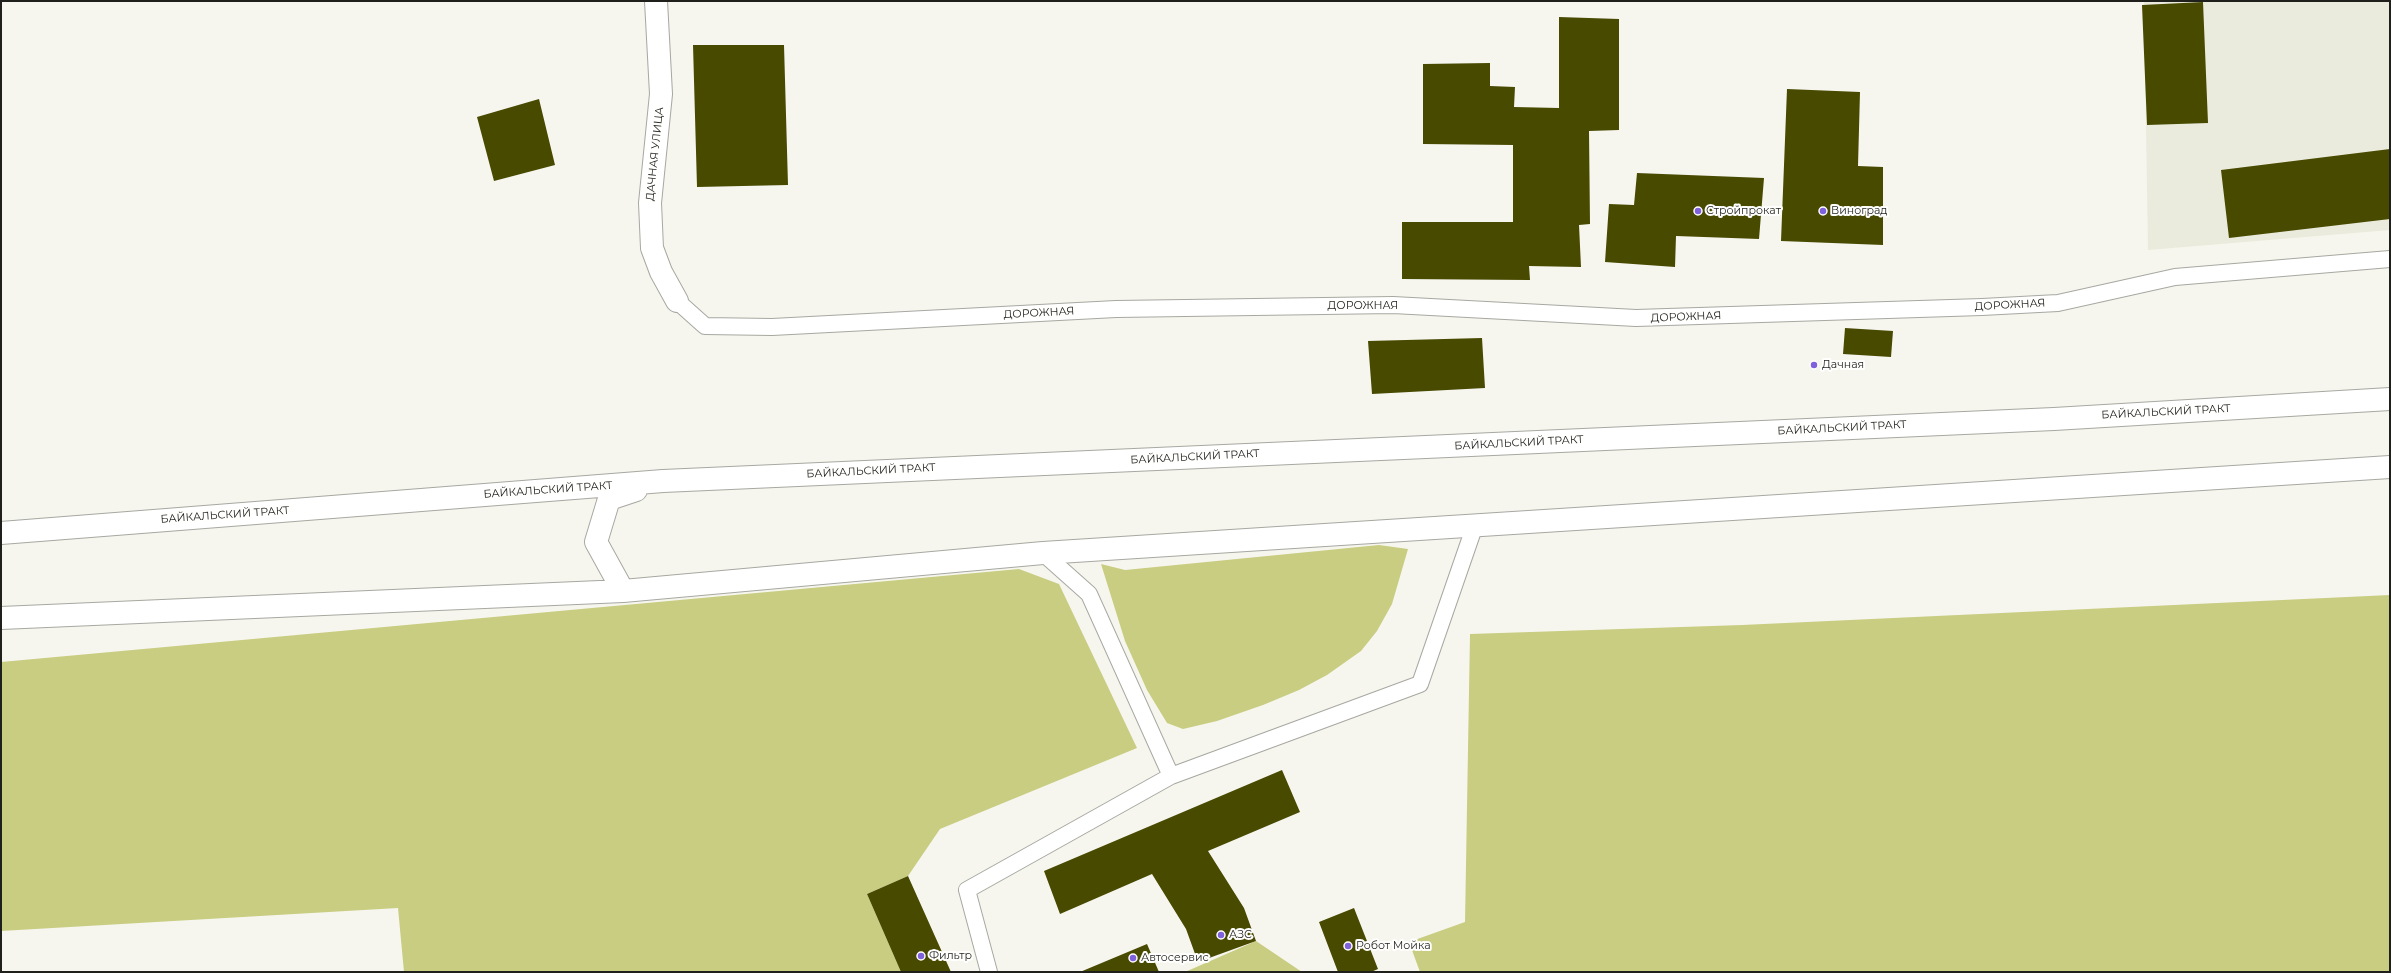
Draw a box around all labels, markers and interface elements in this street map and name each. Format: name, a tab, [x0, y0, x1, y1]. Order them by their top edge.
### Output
street label: ДАЧНАЯ УЛИЦА	[644, 106, 666, 202]
place label: Стройпрокат	[1706, 204, 1781, 218]
place label: Виноград	[1831, 204, 1888, 218]
marker: Стройпрокат	[1693, 206, 1703, 216]
marker: Виноград	[1818, 206, 1828, 216]
street label: ДОРОЖНАЯ	[1974, 297, 2046, 313]
street label: ДОРОЖНАЯ	[1328, 299, 1398, 313]
street label: ДОРОЖНАЯ	[1003, 305, 1075, 321]
street label: ДОРОЖНАЯ	[1650, 309, 1722, 325]
place label: Дачная	[1822, 358, 1864, 372]
marker: Дачная	[1809, 360, 1819, 370]
street label: БАЙКАЛЬСКИЙ ТРАКТ	[2101, 402, 2231, 422]
street label: БАЙКАЛЬСКИЙ ТРАКТ	[1777, 418, 1907, 438]
street label: БАЙКАЛЬСКИЙ ТРАКТ	[1454, 433, 1584, 453]
street label: БАЙКАЛЬСКИЙ ТРАКТ	[1130, 447, 1260, 467]
street label: БАЙКАЛЬСКИЙ ТРАКТ	[806, 461, 936, 481]
street label: БАЙКАЛЬСКИЙ ТРАКТ	[483, 479, 613, 501]
street label: БАЙКАЛЬСКИЙ ТРАКТ	[160, 504, 290, 526]
place label: АЗС	[1229, 928, 1252, 942]
marker: АЗС	[1216, 930, 1226, 940]
place label: Робот Мойка	[1356, 939, 1431, 953]
marker: Робот Мойка	[1343, 941, 1353, 951]
place label: Фильтр	[929, 949, 972, 963]
marker: Фильтр	[916, 951, 926, 961]
place label: Автосервис	[1141, 951, 1209, 965]
marker: Автосервис	[1128, 953, 1138, 963]

